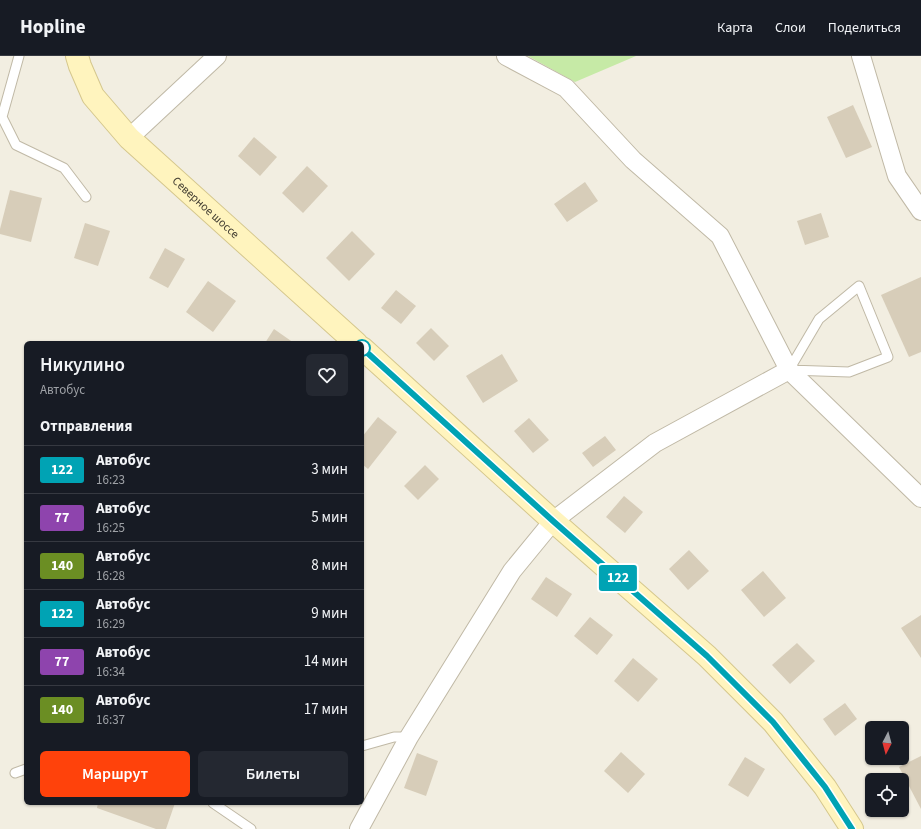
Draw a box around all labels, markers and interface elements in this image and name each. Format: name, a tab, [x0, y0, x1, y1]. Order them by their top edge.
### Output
text: Hopline	[20, 14, 86, 41]
text: Карта	[717, 18, 753, 38]
text: Слои	[775, 18, 806, 38]
text: Поделиться	[828, 18, 901, 38]
street label: Северное шоссе	[169, 173, 243, 242]
unlabelled marker	[353, 339, 371, 357]
text: Никулино	[40, 352, 125, 379]
button: heart	[306, 354, 348, 396]
text: Автобус	[40, 381, 85, 399]
text: Отправления	[40, 416, 133, 437]
text: Автобус	[96, 450, 150, 471]
text: 3 мин	[311, 459, 348, 480]
text: 122	[51, 460, 73, 480]
text: 16:23	[96, 471, 125, 489]
text: Автобус	[96, 498, 150, 519]
text: 5 мин	[311, 507, 348, 528]
text: 77	[55, 508, 69, 528]
text: 16:25	[96, 519, 125, 537]
text: Автобус	[96, 546, 150, 567]
text: 8 мин	[311, 555, 348, 576]
text: 140	[51, 556, 73, 576]
line badge: 122	[595, 565, 641, 591]
text: 16:28	[96, 567, 125, 585]
text: 122	[607, 568, 629, 588]
text: Автобус	[96, 594, 150, 615]
text: 9 мин	[311, 603, 348, 624]
text: 122	[51, 604, 73, 624]
text: 16:29	[96, 615, 125, 633]
text: Автобус	[96, 642, 150, 663]
text: 14 мин	[304, 651, 348, 672]
text: 77	[55, 652, 69, 672]
text: 16:34	[96, 663, 125, 681]
text: Автобус	[96, 690, 150, 711]
text: 17 мин	[304, 699, 348, 720]
text: 140	[51, 700, 73, 720]
text: 16:37	[96, 711, 125, 729]
north arrow	[865, 721, 909, 765]
map controls	[865, 721, 909, 817]
button: Маршрут	[40, 751, 190, 797]
button: Билеты	[198, 751, 348, 797]
button: locate	[865, 773, 909, 817]

